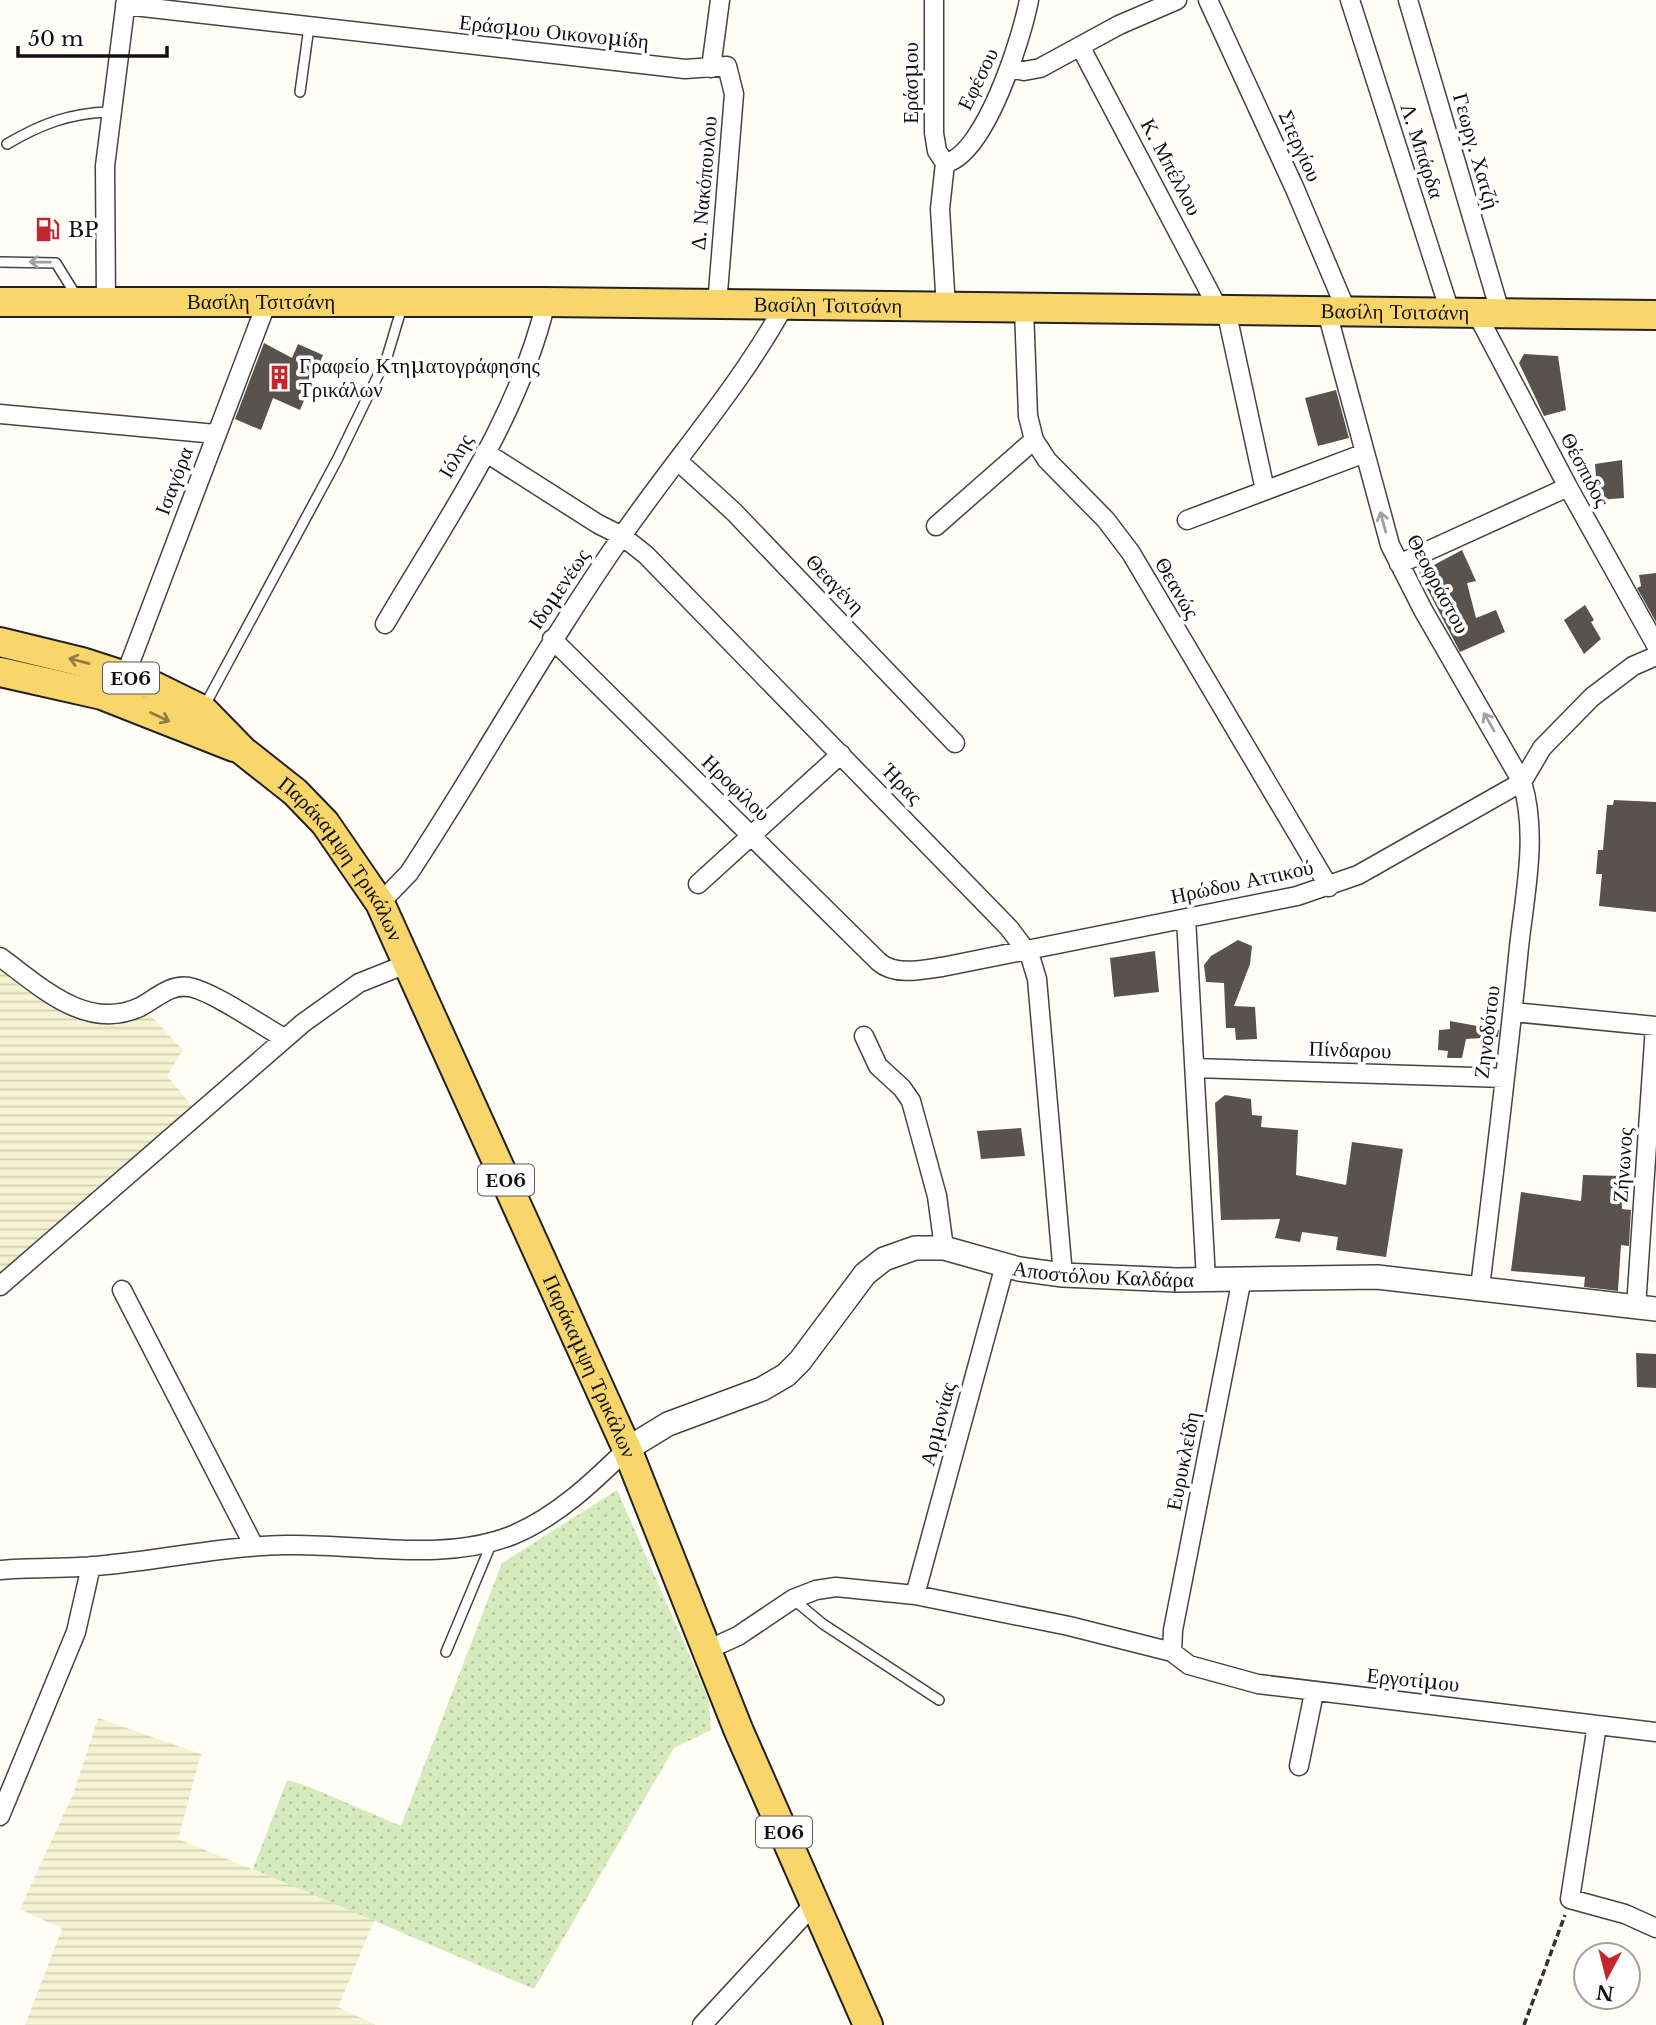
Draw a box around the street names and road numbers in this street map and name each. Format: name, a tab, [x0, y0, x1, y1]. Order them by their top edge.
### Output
street label: Εράσμου Οικονομίδη	[458, 9, 650, 55]
street label: Εράσμου	[898, 42, 924, 124]
street label: Εφέσου	[952, 44, 1004, 114]
street label: Γεωργ. Χατζή	[1447, 90, 1505, 212]
street label: Λ. Μπάρδα	[1394, 100, 1450, 202]
street label: Στεργίου	[1273, 106, 1327, 186]
street label: Κ. Μπέλλου	[1135, 114, 1207, 220]
street label: Δ. Νακόπουλου	[685, 115, 723, 251]
street label: Βασίλη Τσιτσάνη	[187, 289, 335, 315]
street label: Βασίλη Τσιτσάνη	[753, 291, 902, 319]
street label: Βασίλη Τσιτσάνη	[1320, 298, 1469, 326]
street label: Θέσπιδος	[1555, 428, 1616, 512]
street label: Ιόλης	[433, 429, 479, 483]
street label: Ισαγόρα	[149, 443, 199, 519]
street label: Θεοφράστου	[1401, 530, 1475, 638]
street label: Ιδομενέως	[523, 543, 596, 634]
street label: Θεαγένη	[800, 549, 870, 619]
street label: Θεανώς	[1149, 553, 1205, 624]
road number: ΕΟ6	[103, 663, 159, 694]
street label: Ηροφίλου	[696, 749, 776, 827]
street label: Ήρας	[876, 757, 928, 810]
street label: Παράκαμψη Τρικάλων	[273, 771, 409, 945]
street label: Ηρώδου Αττικού	[1168, 854, 1316, 910]
street label: Ζηνοδότου	[1468, 984, 1506, 1080]
street label: Πίνδαρου	[1308, 1036, 1392, 1064]
street label: Ζήνωνος	[1607, 1126, 1639, 1204]
road number: ΕΟ6	[478, 1164, 534, 1196]
street label: Αποστόλου Καλδάρα	[1011, 1255, 1194, 1293]
street label: Παράκαμψη Τρικάλων	[537, 1270, 642, 1461]
street label: Αρμονίας	[914, 1379, 962, 1469]
street label: Ευρυκλείδη	[1161, 1409, 1205, 1513]
street label: Εργοτίμου	[1365, 1662, 1461, 1698]
road number: ΕΟ6	[756, 1816, 812, 1848]

